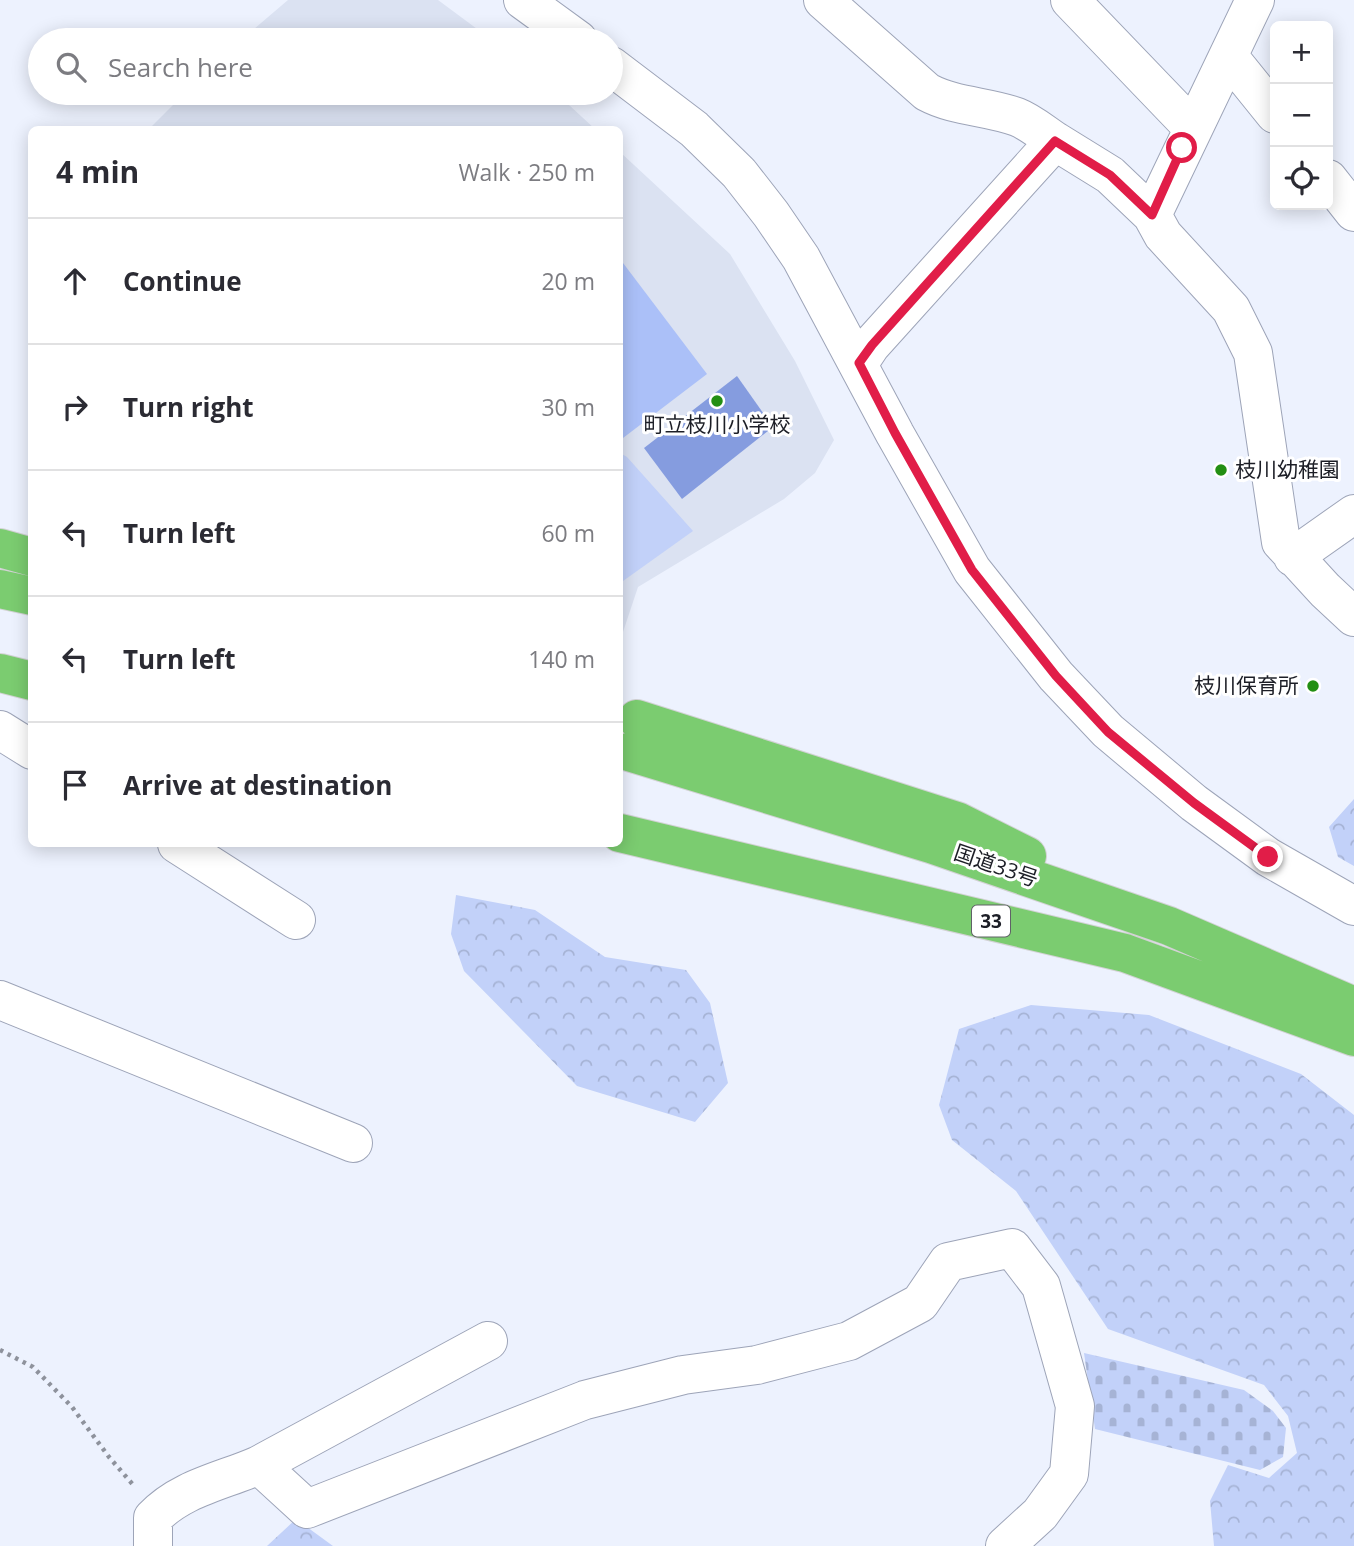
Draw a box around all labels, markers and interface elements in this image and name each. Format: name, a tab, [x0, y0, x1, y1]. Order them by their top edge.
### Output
map controls	[1270, 21, 1333, 210]
button: +	[1270, 21, 1333, 84]
search box	[28, 28, 623, 105]
icon: search	[52, 48, 90, 86]
text: Search here	[108, 49, 253, 85]
button: −	[1270, 84, 1333, 147]
route start	[1166, 132, 1197, 163]
button: locate	[1270, 147, 1333, 210]
text: 4 min	[56, 151, 139, 192]
text: Walk · 250 m	[458, 156, 595, 188]
icon: ahead	[56, 262, 94, 300]
text: Continue	[123, 263, 242, 299]
text: 20 m	[541, 265, 595, 297]
icon: right	[56, 388, 94, 426]
text: Turn right	[123, 389, 254, 425]
text: 30 m	[541, 391, 595, 423]
marker: 町立枝川小学校	[709, 393, 725, 409]
place label: 町立枝川小学校	[644, 410, 791, 438]
place label: 枝川幼稚園	[1235, 455, 1340, 483]
marker: 枝川幼稚園	[1213, 462, 1229, 478]
icon: left	[56, 514, 94, 552]
text: Turn left	[123, 515, 235, 551]
text: 60 m	[541, 517, 595, 549]
icon: left	[56, 640, 94, 678]
text: Turn left	[123, 641, 235, 677]
text: 140 m	[528, 643, 595, 675]
place label: 枝川保育所	[1194, 671, 1299, 699]
marker: 枝川保育所	[1305, 678, 1321, 694]
icon: arrive	[56, 766, 94, 804]
text: Arrive at destination	[123, 767, 392, 803]
street label: 国道33号	[951, 838, 1042, 892]
route end	[1252, 841, 1283, 872]
road number: 33	[972, 906, 1010, 937]

